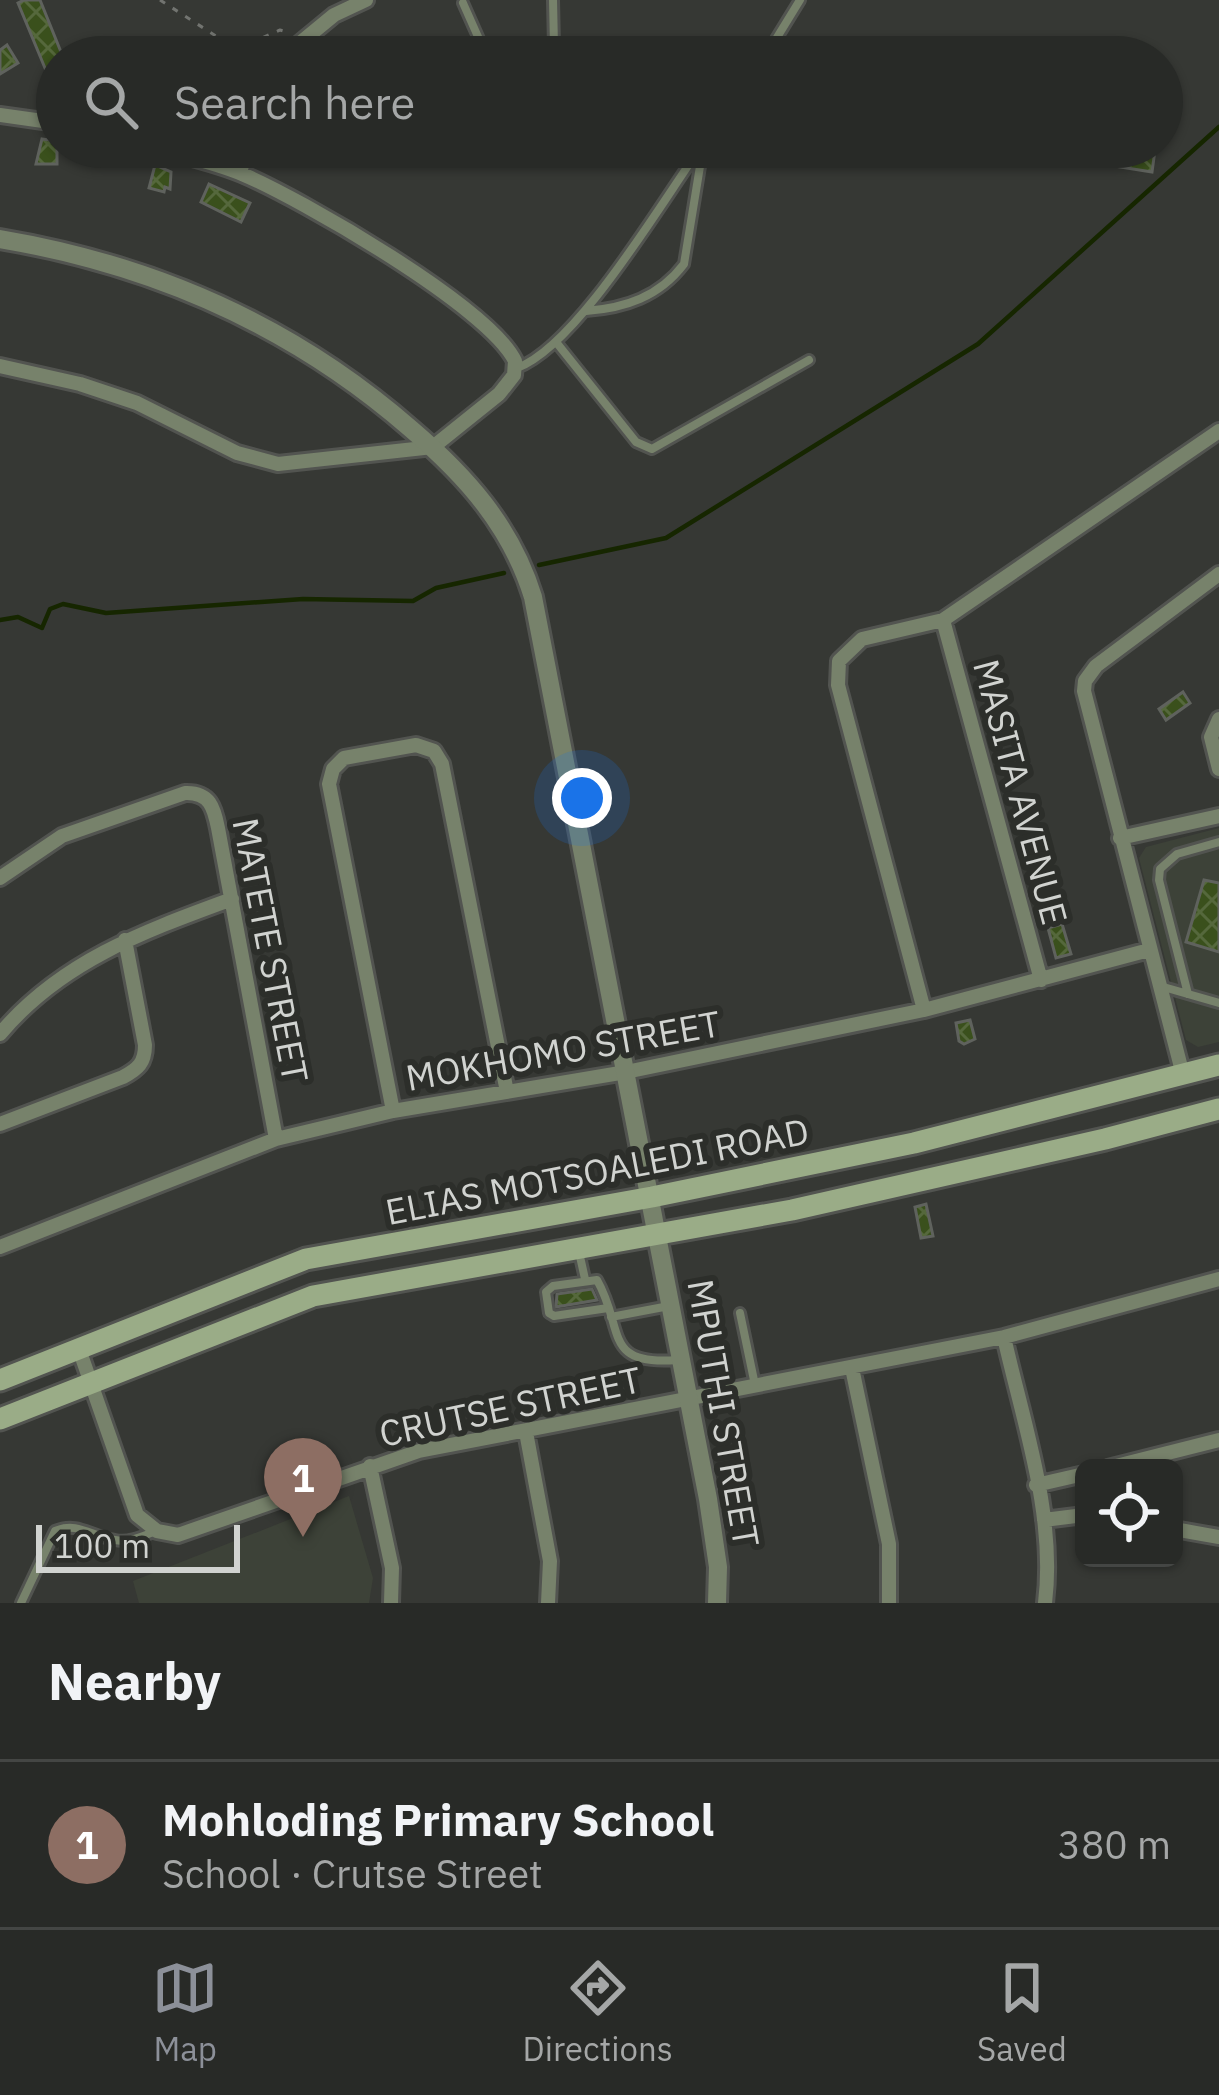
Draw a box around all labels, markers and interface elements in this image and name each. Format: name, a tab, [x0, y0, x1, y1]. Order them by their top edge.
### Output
search box	[36, 36, 1183, 168]
icon: search	[78, 69, 144, 135]
text: Search here	[174, 73, 415, 131]
street label: MASITA AVENUE	[963, 654, 1079, 930]
your location	[552, 768, 612, 828]
street label: MATETE STREET	[222, 814, 320, 1086]
street label: MOKHOMO STREET	[402, 999, 724, 1101]
street label: ELIAS MOTSOALEDI ROAD	[381, 1107, 813, 1235]
street label: MPUTHI STREET	[677, 1275, 771, 1551]
street label: CRUTSE STREET	[375, 1355, 645, 1457]
pin: 1	[264, 1438, 342, 1537]
map controls	[1075, 1459, 1183, 1567]
button: locate	[1075, 1459, 1183, 1567]
scale bar	[36, 1519, 240, 1572]
text: 100 m	[54, 1524, 150, 1567]
text: Nearby	[48, 1648, 221, 1714]
text: Mohloding Primary School	[162, 1790, 714, 1848]
text: 1	[75, 1819, 99, 1870]
text: 380 m	[1058, 1819, 1171, 1870]
text: School · Crutse Street	[162, 1848, 543, 1899]
tab: Map	[152, 1955, 218, 2070]
tab: Directions	[523, 1955, 673, 2070]
tab: Saved	[977, 1955, 1067, 2070]

